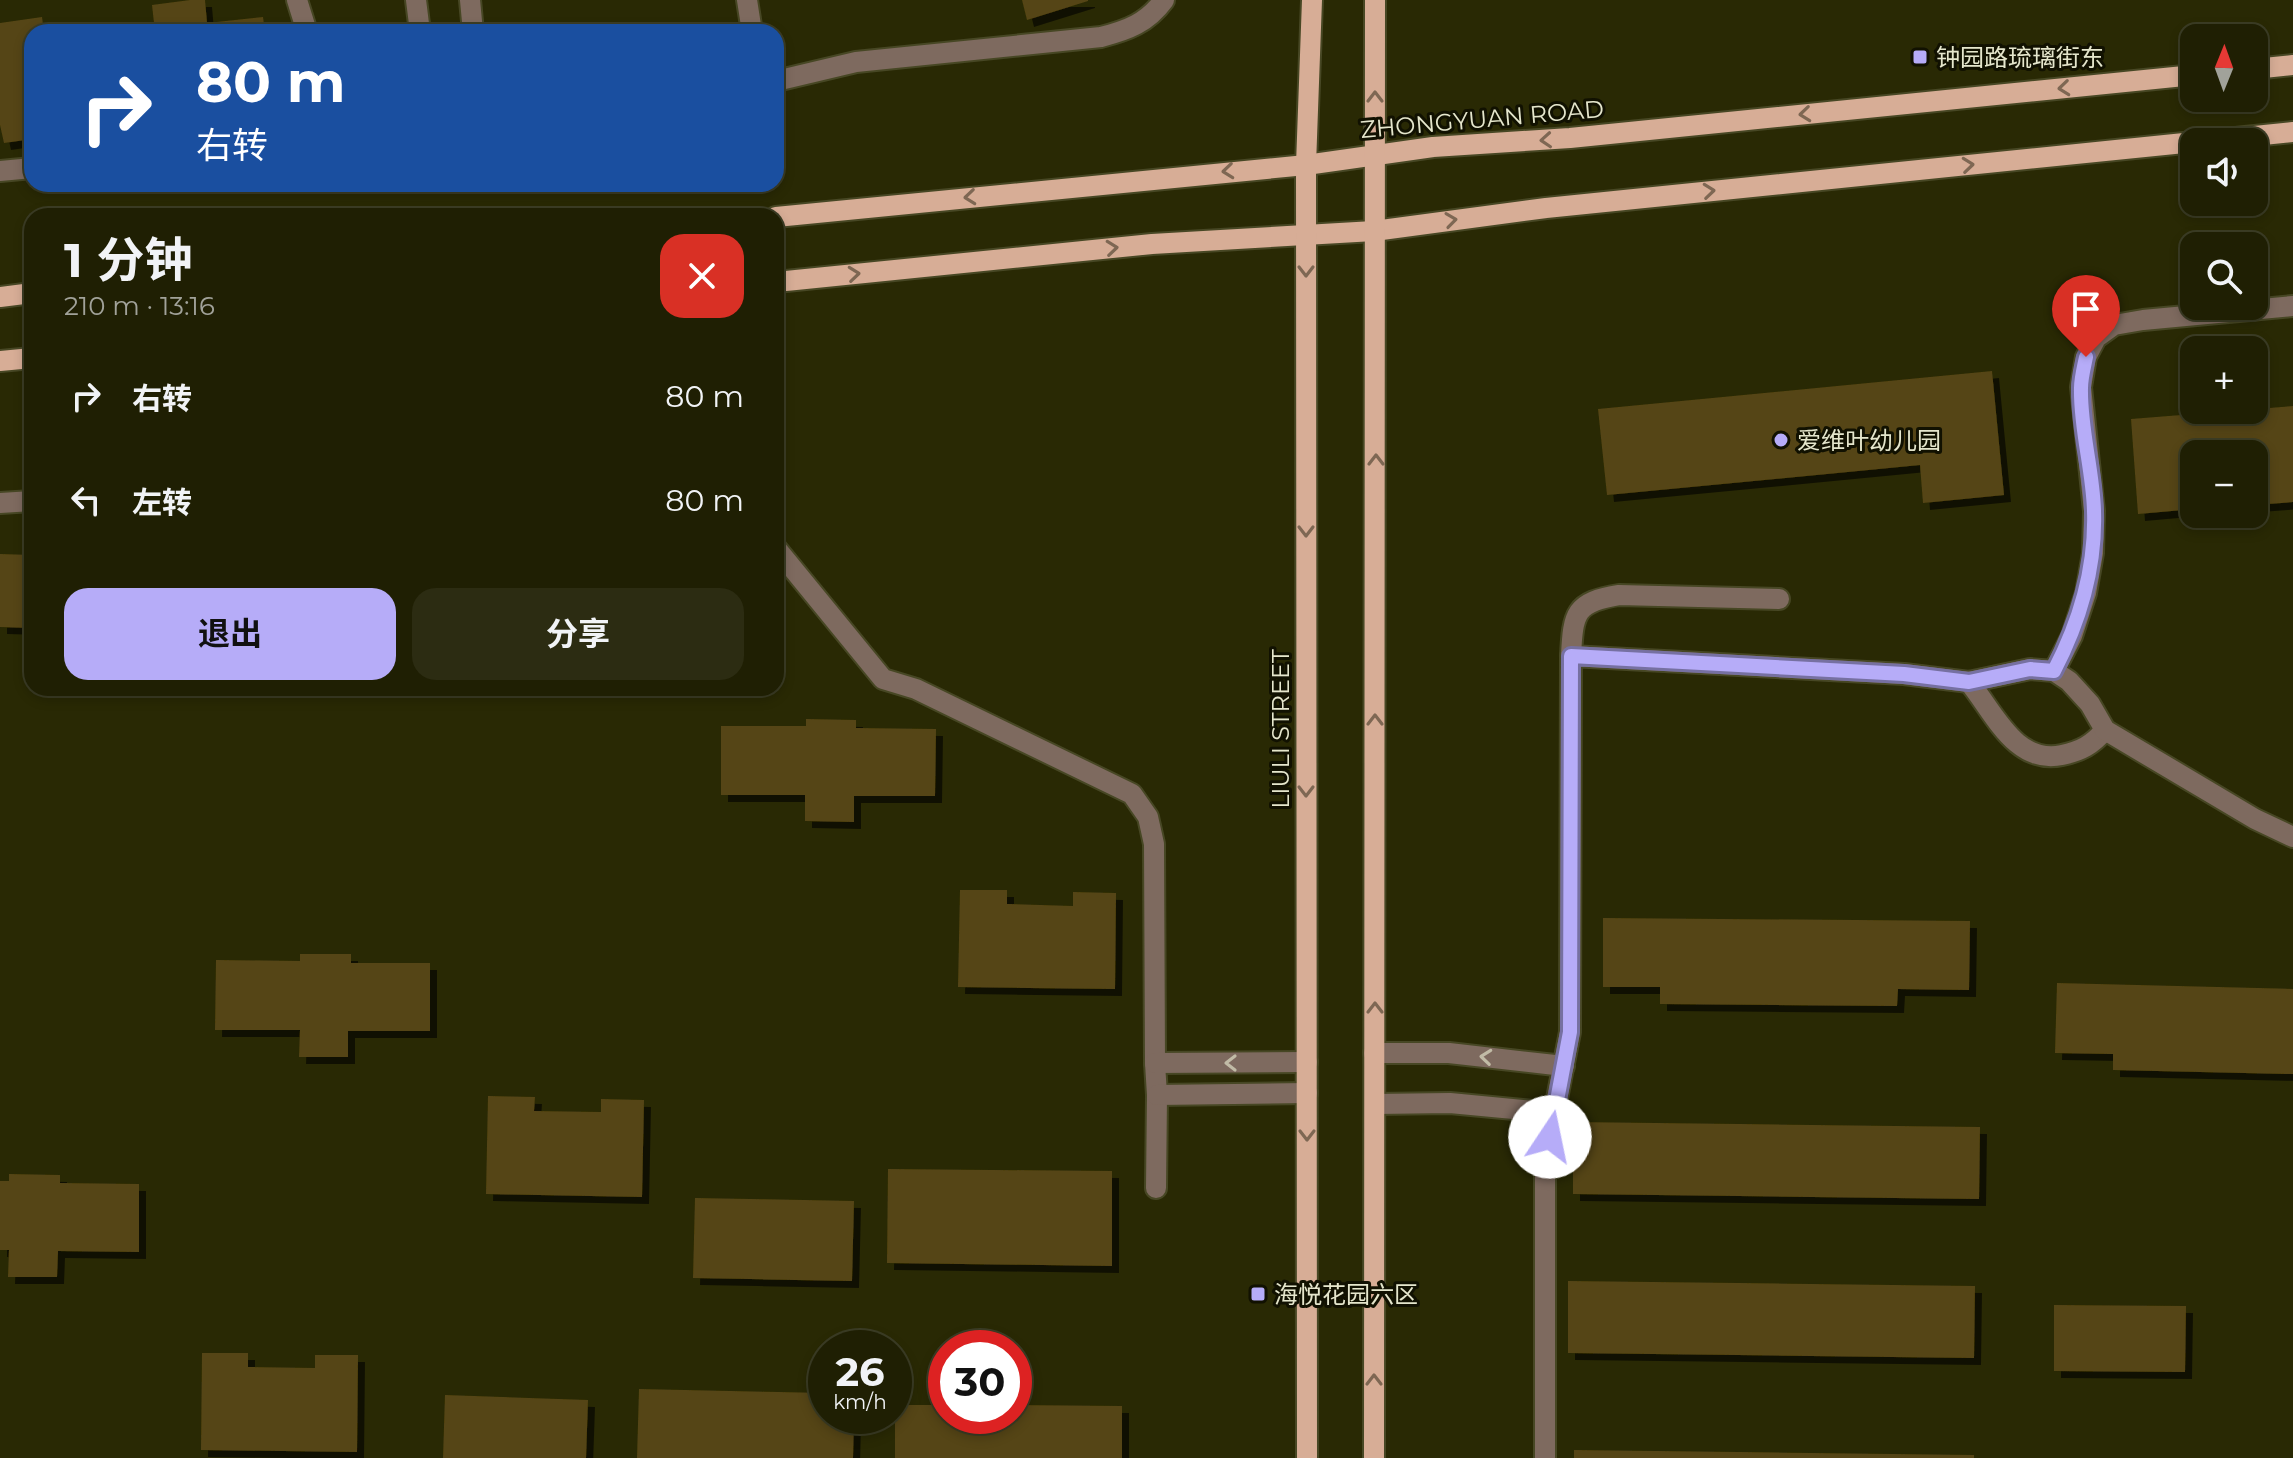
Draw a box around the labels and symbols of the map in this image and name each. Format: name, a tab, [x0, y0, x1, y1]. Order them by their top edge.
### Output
north arrow	[2180, 24, 2268, 112]
place label: 钟园路琉璃街东	[1936, 43, 2104, 72]
marker: 钟园路琉璃街东	[1911, 48, 1929, 66]
one-way arrow	[2057, 79, 2070, 96]
one-way arrow	[1366, 90, 1384, 103]
street label: ZHONGYUAN ROAD	[1359, 94, 1605, 144]
one-way arrow	[1798, 105, 1811, 122]
one-way arrow	[1539, 131, 1552, 148]
one-way arrow	[1962, 157, 1975, 174]
one-way arrow	[1221, 163, 1234, 180]
one-way arrow	[1703, 183, 1716, 200]
one-way arrow	[963, 189, 976, 206]
one-way arrow	[1445, 212, 1458, 229]
one-way arrow	[1106, 239, 1119, 256]
one-way arrow	[1297, 265, 1315, 278]
one-way arrow	[848, 266, 861, 283]
pin	[2052, 275, 2120, 357]
place label: 爱维叶幼儿园	[1797, 426, 1941, 455]
marker: 爱维叶幼儿园	[1772, 431, 1790, 449]
one-way arrow	[1367, 453, 1385, 466]
one-way arrow	[1297, 525, 1315, 538]
street label: LIULI STREET	[1266, 649, 1295, 809]
one-way arrow	[1367, 713, 1384, 726]
one-way arrow	[1297, 785, 1315, 798]
one-way arrow	[1366, 1001, 1384, 1014]
one-way arrow	[1479, 1049, 1492, 1066]
one-way arrow	[1224, 1054, 1237, 1072]
position arrow	[1508, 1095, 1592, 1179]
one-way arrow	[1298, 1129, 1316, 1142]
place label: 海悦花园六区	[1274, 1280, 1418, 1309]
marker: 海悦花园六区	[1249, 1285, 1267, 1303]
speed limit sign: 30	[928, 1330, 1032, 1434]
one-way arrow	[1365, 1373, 1383, 1386]

